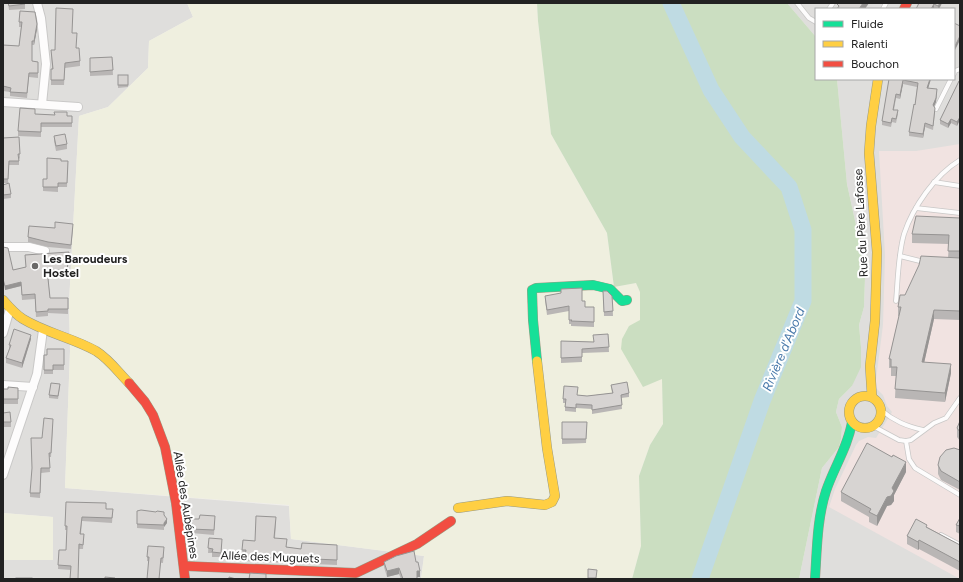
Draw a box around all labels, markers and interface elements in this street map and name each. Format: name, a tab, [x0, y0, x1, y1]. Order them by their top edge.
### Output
legend	[815, 8, 955, 80]
text: Fluide	[851, 17, 884, 31]
text: Ralenti	[851, 37, 888, 51]
text: Bouchon	[851, 57, 899, 71]
street label: Rue du Père Lafosse	[851, 168, 871, 278]
place label: Les Baroudeurs Hostel	[43, 252, 128, 280]
marker: Les Baroudeurs Hostel	[30, 261, 40, 271]
water label: Rivière d'Abord	[759, 305, 808, 393]
street label: Allée des Aubépines	[171, 450, 201, 560]
street label: Allée des Muguets	[220, 548, 320, 566]

